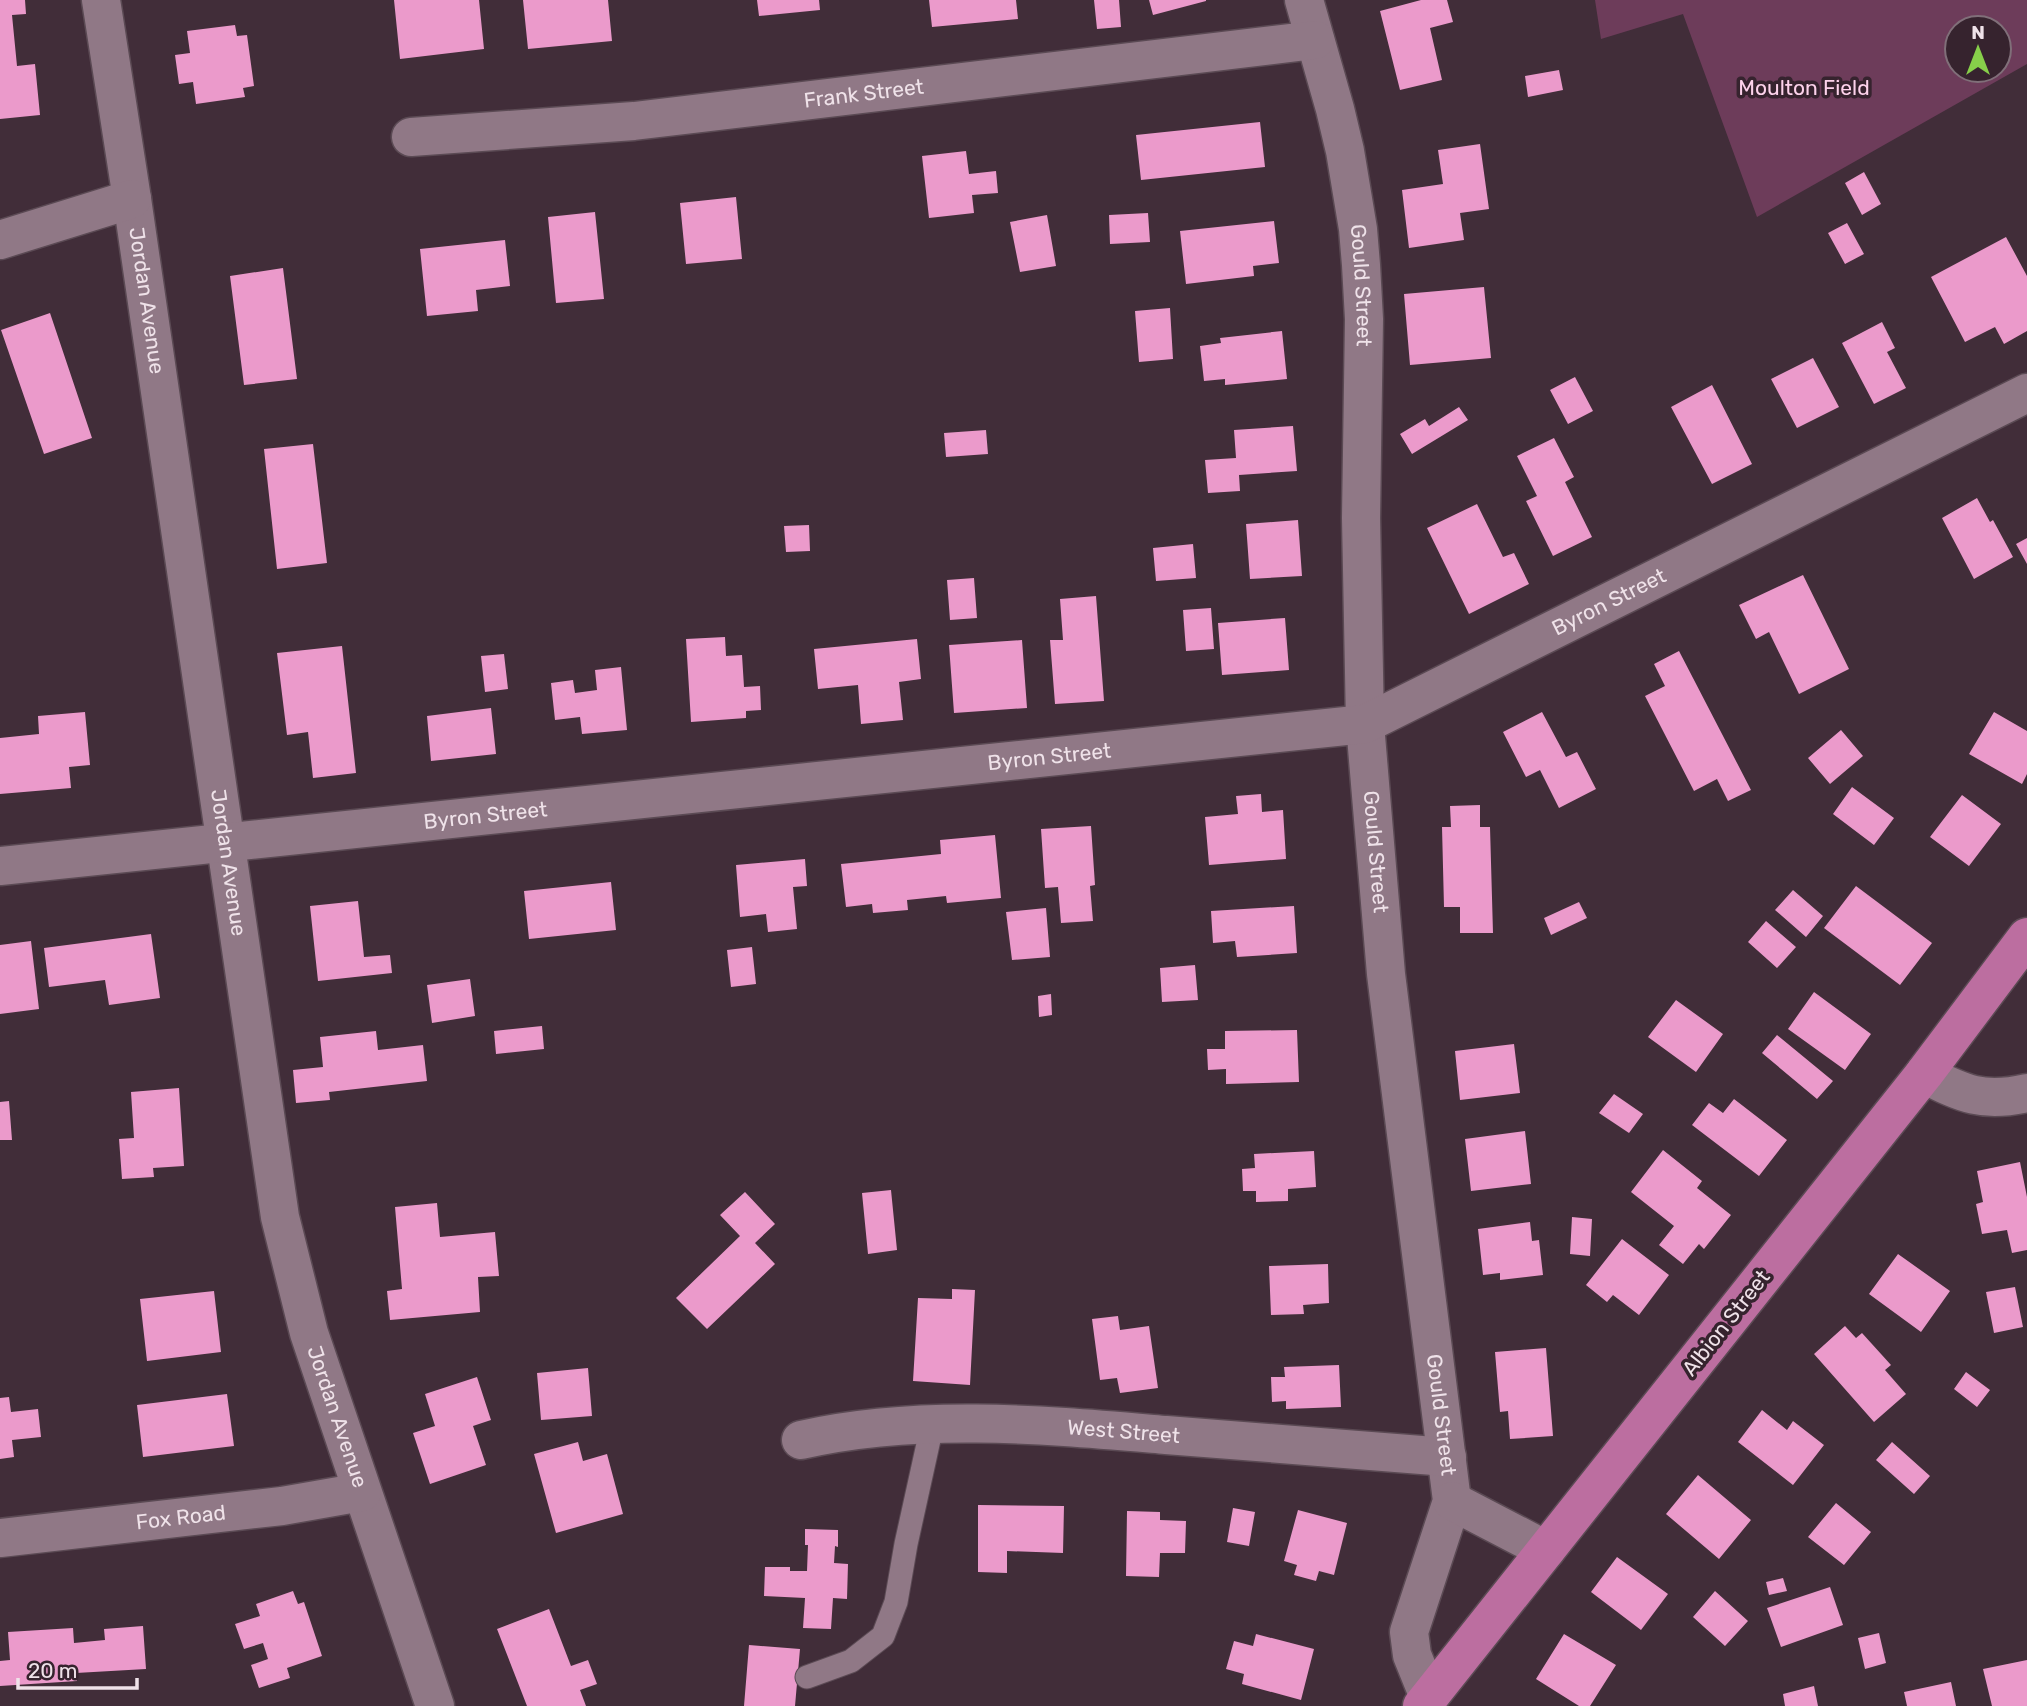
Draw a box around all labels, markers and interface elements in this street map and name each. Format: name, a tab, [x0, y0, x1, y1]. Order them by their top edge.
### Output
north arrow	[1943, 14, 2013, 84]
text: N	[1971, 21, 1985, 44]
street label: Frank Street	[802, 74, 925, 113]
park label: Moulton Field	[1738, 75, 1870, 100]
street label: Gould Street	[1346, 223, 1377, 347]
street label: Jordan Avenue	[124, 225, 170, 376]
street label: Byron Street	[1548, 563, 1670, 641]
street label: Byron Street	[986, 737, 1112, 775]
street label: Jordan Avenue	[206, 787, 252, 938]
street label: Gould Street	[1359, 790, 1394, 914]
street label: Byron Street	[422, 796, 548, 834]
street label: Albion Street	[1677, 1265, 1775, 1381]
street label: Jordan Avenue	[302, 1342, 373, 1491]
street label: Gould Street	[1422, 1352, 1462, 1477]
street label: West Street	[1066, 1414, 1181, 1448]
street label: Fox Road	[135, 1499, 227, 1534]
scale bar	[18, 1646, 136, 1690]
text: 20 m	[28, 1658, 77, 1683]

